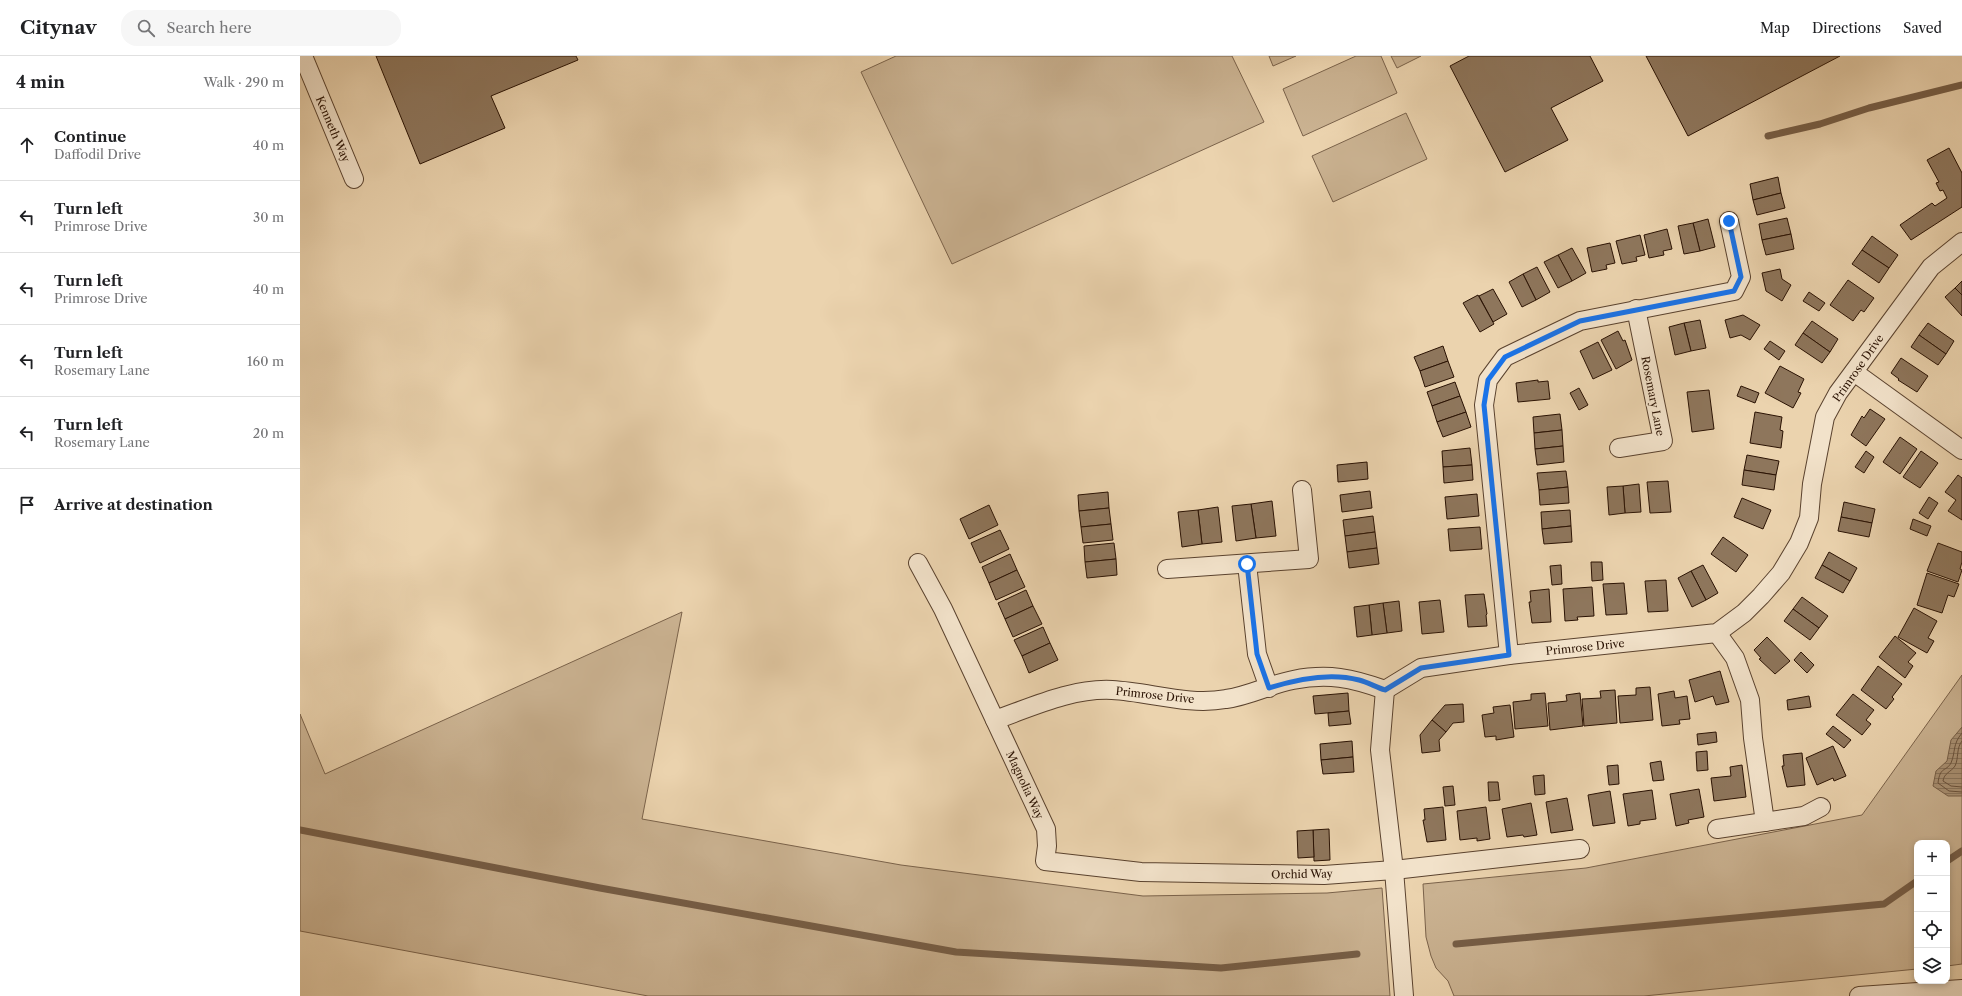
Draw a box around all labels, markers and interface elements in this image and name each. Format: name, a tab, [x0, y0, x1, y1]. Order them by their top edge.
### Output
search box	[121, 10, 401, 46]
text: Citynav	[20, 16, 97, 39]
icon: search	[135, 17, 157, 39]
text: Search here	[167, 18, 252, 37]
text: Map	[1760, 19, 1790, 37]
text: Directions	[1812, 19, 1881, 37]
text: Saved	[1903, 19, 1942, 37]
text: 4 min	[16, 72, 65, 92]
text: Walk · 290 m	[203, 74, 284, 90]
street label: Kenneth Way	[313, 94, 354, 165]
text: Continue	[54, 127, 126, 146]
icon: ahead	[16, 134, 38, 156]
text: 40 m	[253, 137, 284, 153]
text: Daffodil Drive	[54, 146, 141, 162]
text: Turn left	[54, 199, 123, 218]
icon: left	[16, 206, 38, 228]
text: 30 m	[253, 209, 284, 225]
route end	[1720, 212, 1738, 230]
text: Primrose Drive	[54, 218, 148, 234]
text: Turn left	[54, 271, 123, 290]
icon: left	[16, 278, 38, 300]
text: 40 m	[253, 281, 284, 297]
text: Primrose Drive	[54, 290, 148, 306]
street label: Primrose Drive	[1830, 332, 1886, 404]
text: Turn left	[54, 343, 123, 362]
icon: left	[16, 350, 38, 372]
text: 160 m	[247, 353, 284, 369]
street label: Rosemary Lane	[1638, 355, 1668, 437]
text: Rosemary Lane	[54, 362, 150, 378]
text: Turn left	[54, 415, 123, 434]
icon: left	[16, 422, 38, 444]
text: 20 m	[253, 425, 284, 441]
text: Rosemary Lane	[54, 434, 150, 450]
icon: arrive	[16, 494, 38, 516]
text: Arrive at destination	[54, 495, 213, 514]
route start	[1238, 555, 1256, 573]
street label: Primrose Drive	[1545, 636, 1625, 658]
street label: Primrose Drive	[1115, 684, 1195, 706]
street label: Magnolia Way	[1003, 749, 1047, 822]
map controls	[1914, 840, 1950, 984]
button: +	[1914, 840, 1950, 876]
street label: Orchid Way	[1271, 866, 1334, 882]
button: −	[1914, 876, 1950, 912]
button: locate	[1914, 912, 1950, 948]
button: layers	[1914, 948, 1950, 984]

